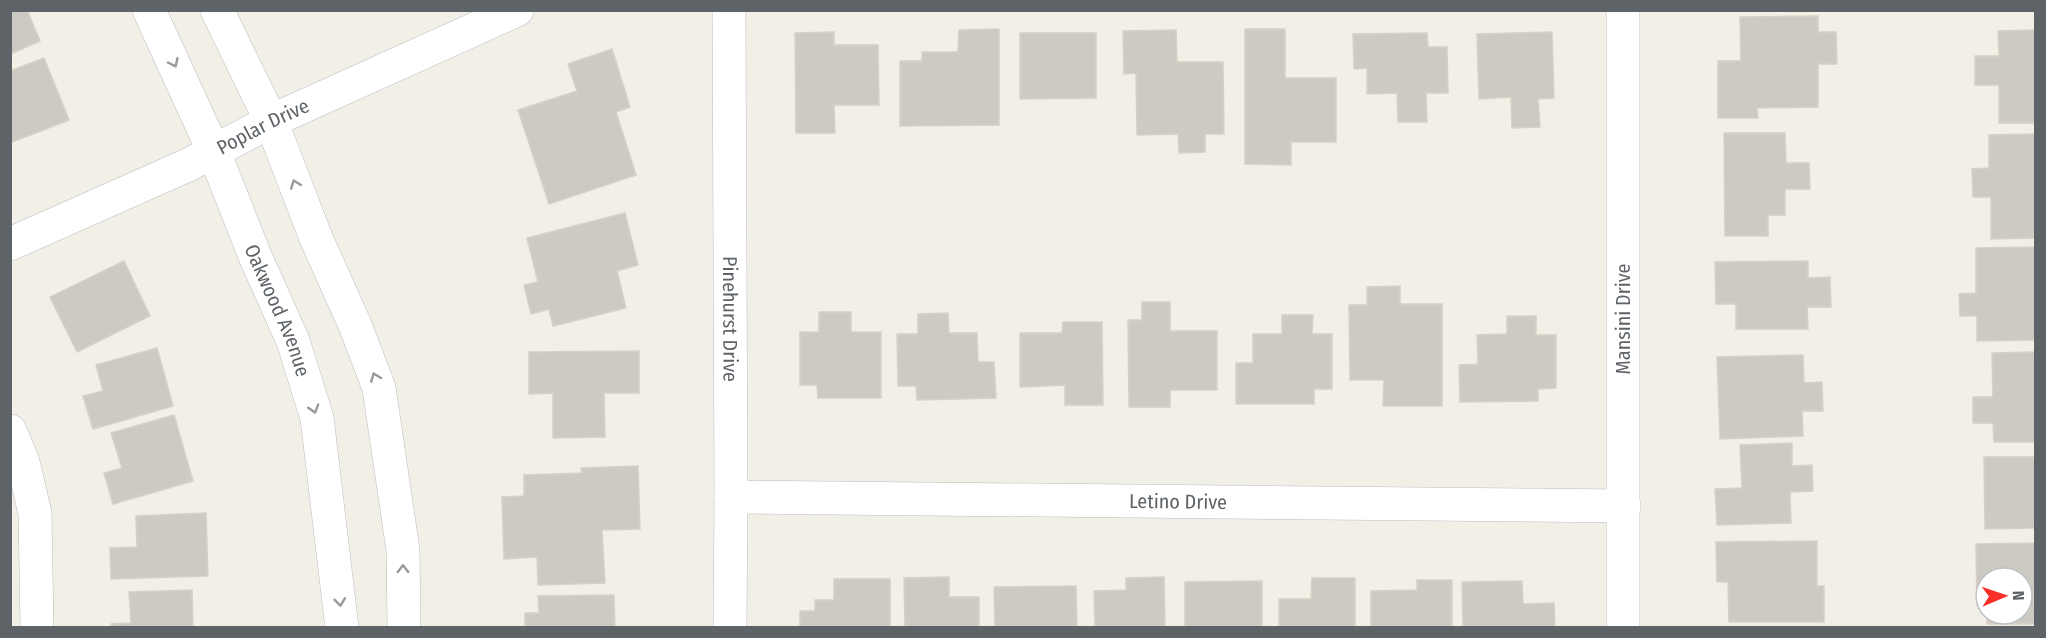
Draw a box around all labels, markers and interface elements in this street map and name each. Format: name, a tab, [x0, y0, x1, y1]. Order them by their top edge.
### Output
one-way arrow	[166, 57, 178, 68]
street label: Poplar Drive	[213, 93, 313, 160]
one-way arrow	[290, 179, 303, 189]
street label: Oakwood Avenue	[240, 241, 315, 379]
street label: Pinehurst Drive	[718, 256, 743, 382]
street label: Mansini Drive	[1611, 264, 1635, 374]
one-way arrow	[369, 372, 382, 382]
one-way arrow	[307, 403, 319, 414]
street label: Letino Drive	[1129, 489, 1227, 514]
one-way arrow	[397, 565, 409, 574]
north arrow	[1974, 566, 2034, 626]
text: N	[2009, 590, 2028, 601]
one-way arrow	[333, 597, 346, 606]

